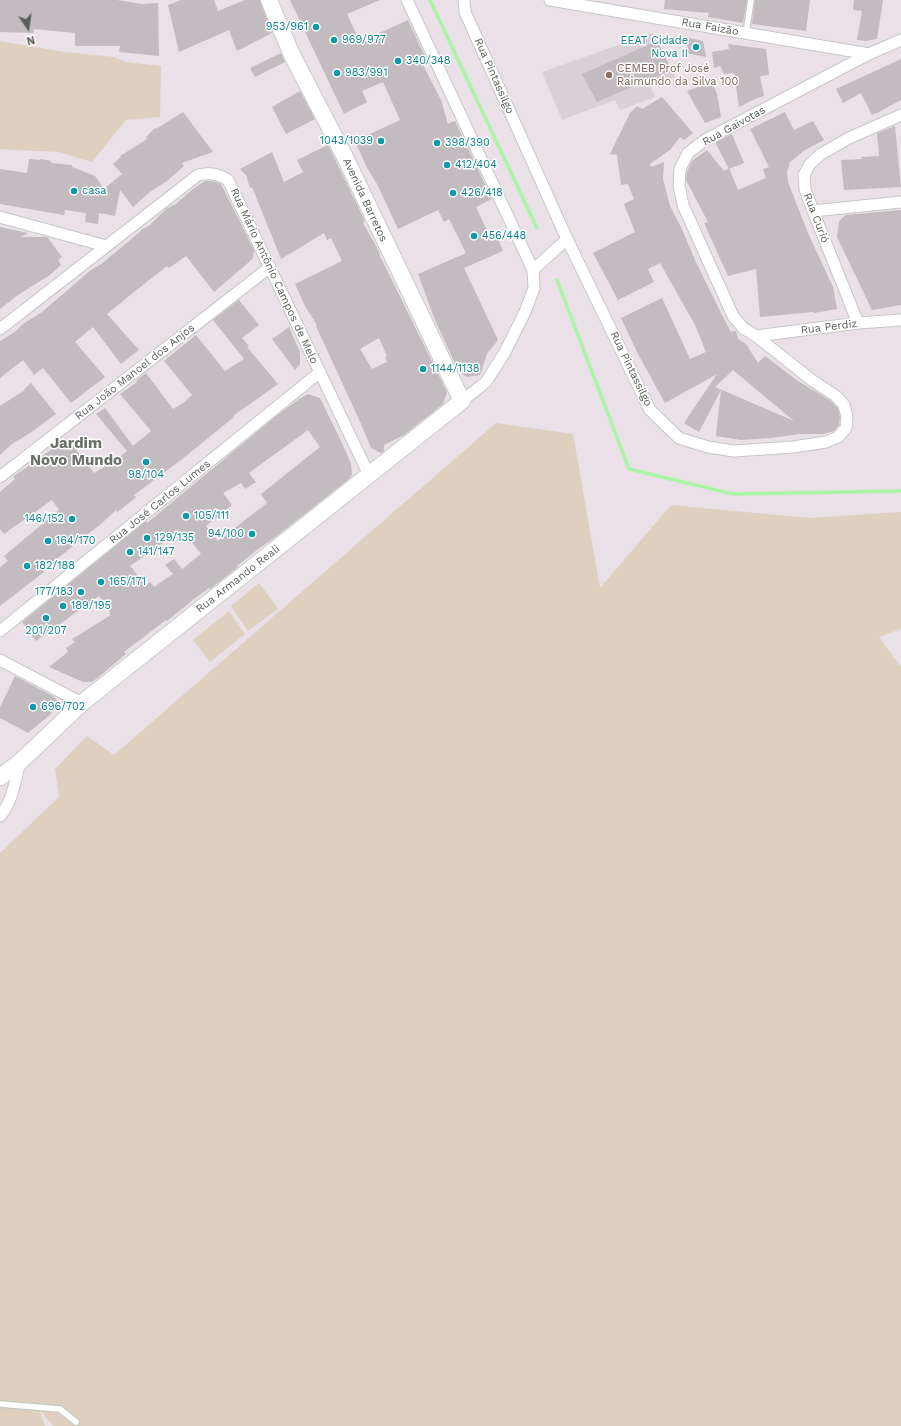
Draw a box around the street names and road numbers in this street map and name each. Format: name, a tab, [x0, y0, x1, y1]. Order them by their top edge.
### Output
street label: Rua Faizão	[680, 15, 740, 39]
street label: Rua Pintassilgo	[471, 36, 517, 116]
street label: Rua Gaivotas	[700, 103, 768, 149]
street label: Avenida Barretos	[340, 156, 390, 244]
street label: Rua Mário Antônio Campos de Melo	[227, 186, 321, 366]
street label: Rua Curió	[800, 191, 832, 245]
street label: Rua Perdiz	[800, 317, 858, 337]
street label: Rua João Manoel dos Anjos	[73, 321, 197, 423]
street label: Rua Pintassilgo	[607, 329, 655, 409]
street label: Rua José Carlos Lumes	[107, 457, 213, 547]
street label: Rua Armando Reali	[194, 542, 282, 616]

